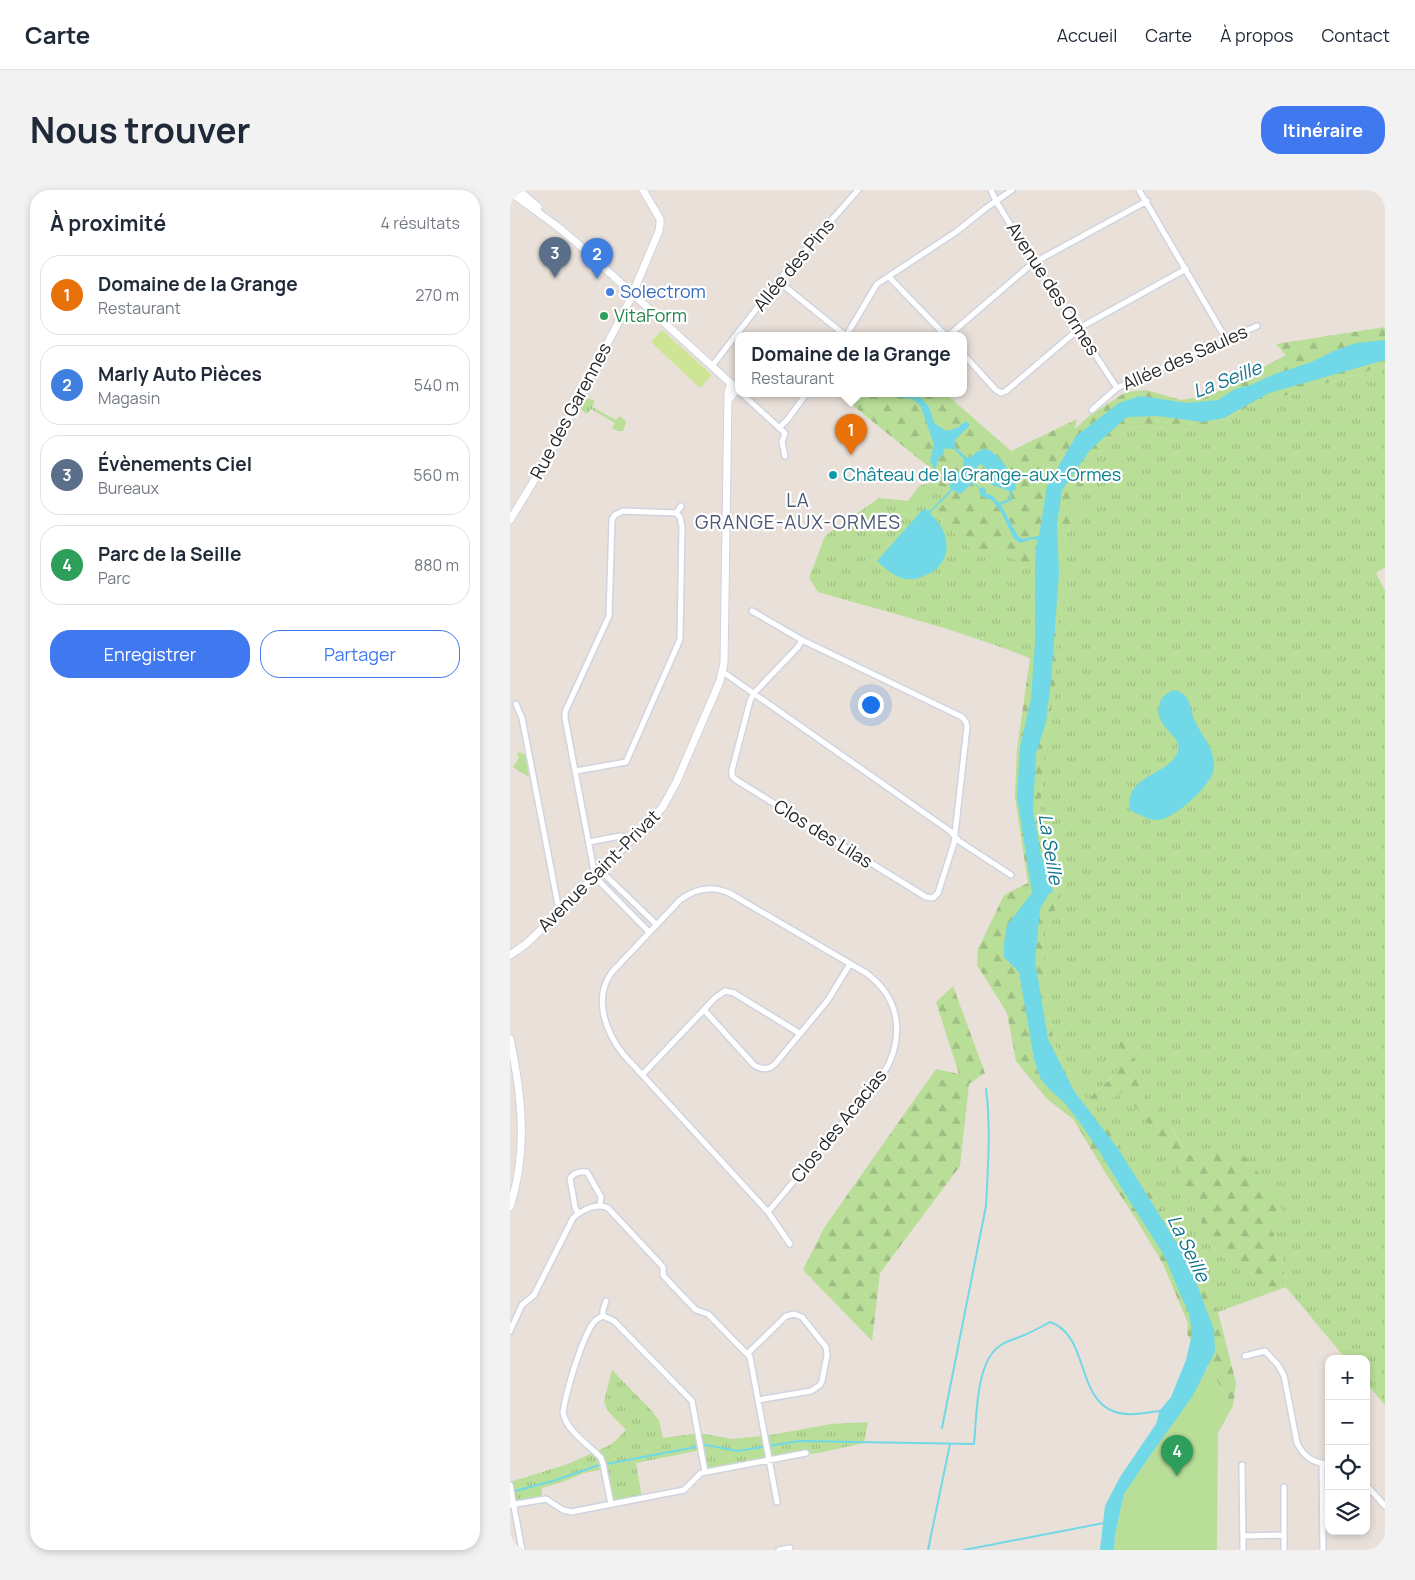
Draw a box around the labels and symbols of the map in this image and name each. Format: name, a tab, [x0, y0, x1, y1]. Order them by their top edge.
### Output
street label: Allée des Pins	[747, 213, 839, 316]
street label: Avenue des Ormes	[1002, 217, 1106, 360]
pin: 3	[539, 237, 571, 278]
pin: 2	[581, 238, 613, 279]
place label: Solectrom	[620, 279, 706, 303]
marker: Solectrom	[604, 286, 616, 298]
place label: VitaForm	[614, 303, 687, 327]
marker: VitaForm	[598, 310, 610, 322]
street label: Allée des Saules	[1118, 319, 1251, 395]
street label: Rue des Garennes	[524, 338, 616, 483]
water label: La Seille	[1189, 353, 1267, 404]
pin: 1	[835, 414, 867, 455]
place label: Château de la Grange-aux-Ormes	[843, 462, 1121, 486]
marker: Château de la Grange-aux-Ormes	[827, 469, 839, 481]
district label: LA GRANGE-AUX-ORMES	[695, 487, 901, 535]
your location	[858, 692, 884, 718]
street label: Clos des Lilas	[770, 793, 877, 873]
street label: Avenue Saint-Privat	[532, 804, 665, 937]
water label: La Seille	[1033, 812, 1070, 888]
street label: Clos des Acacias	[785, 1064, 891, 1187]
water label: La Seille	[1162, 1210, 1217, 1287]
pin: 4	[1161, 1435, 1193, 1476]

